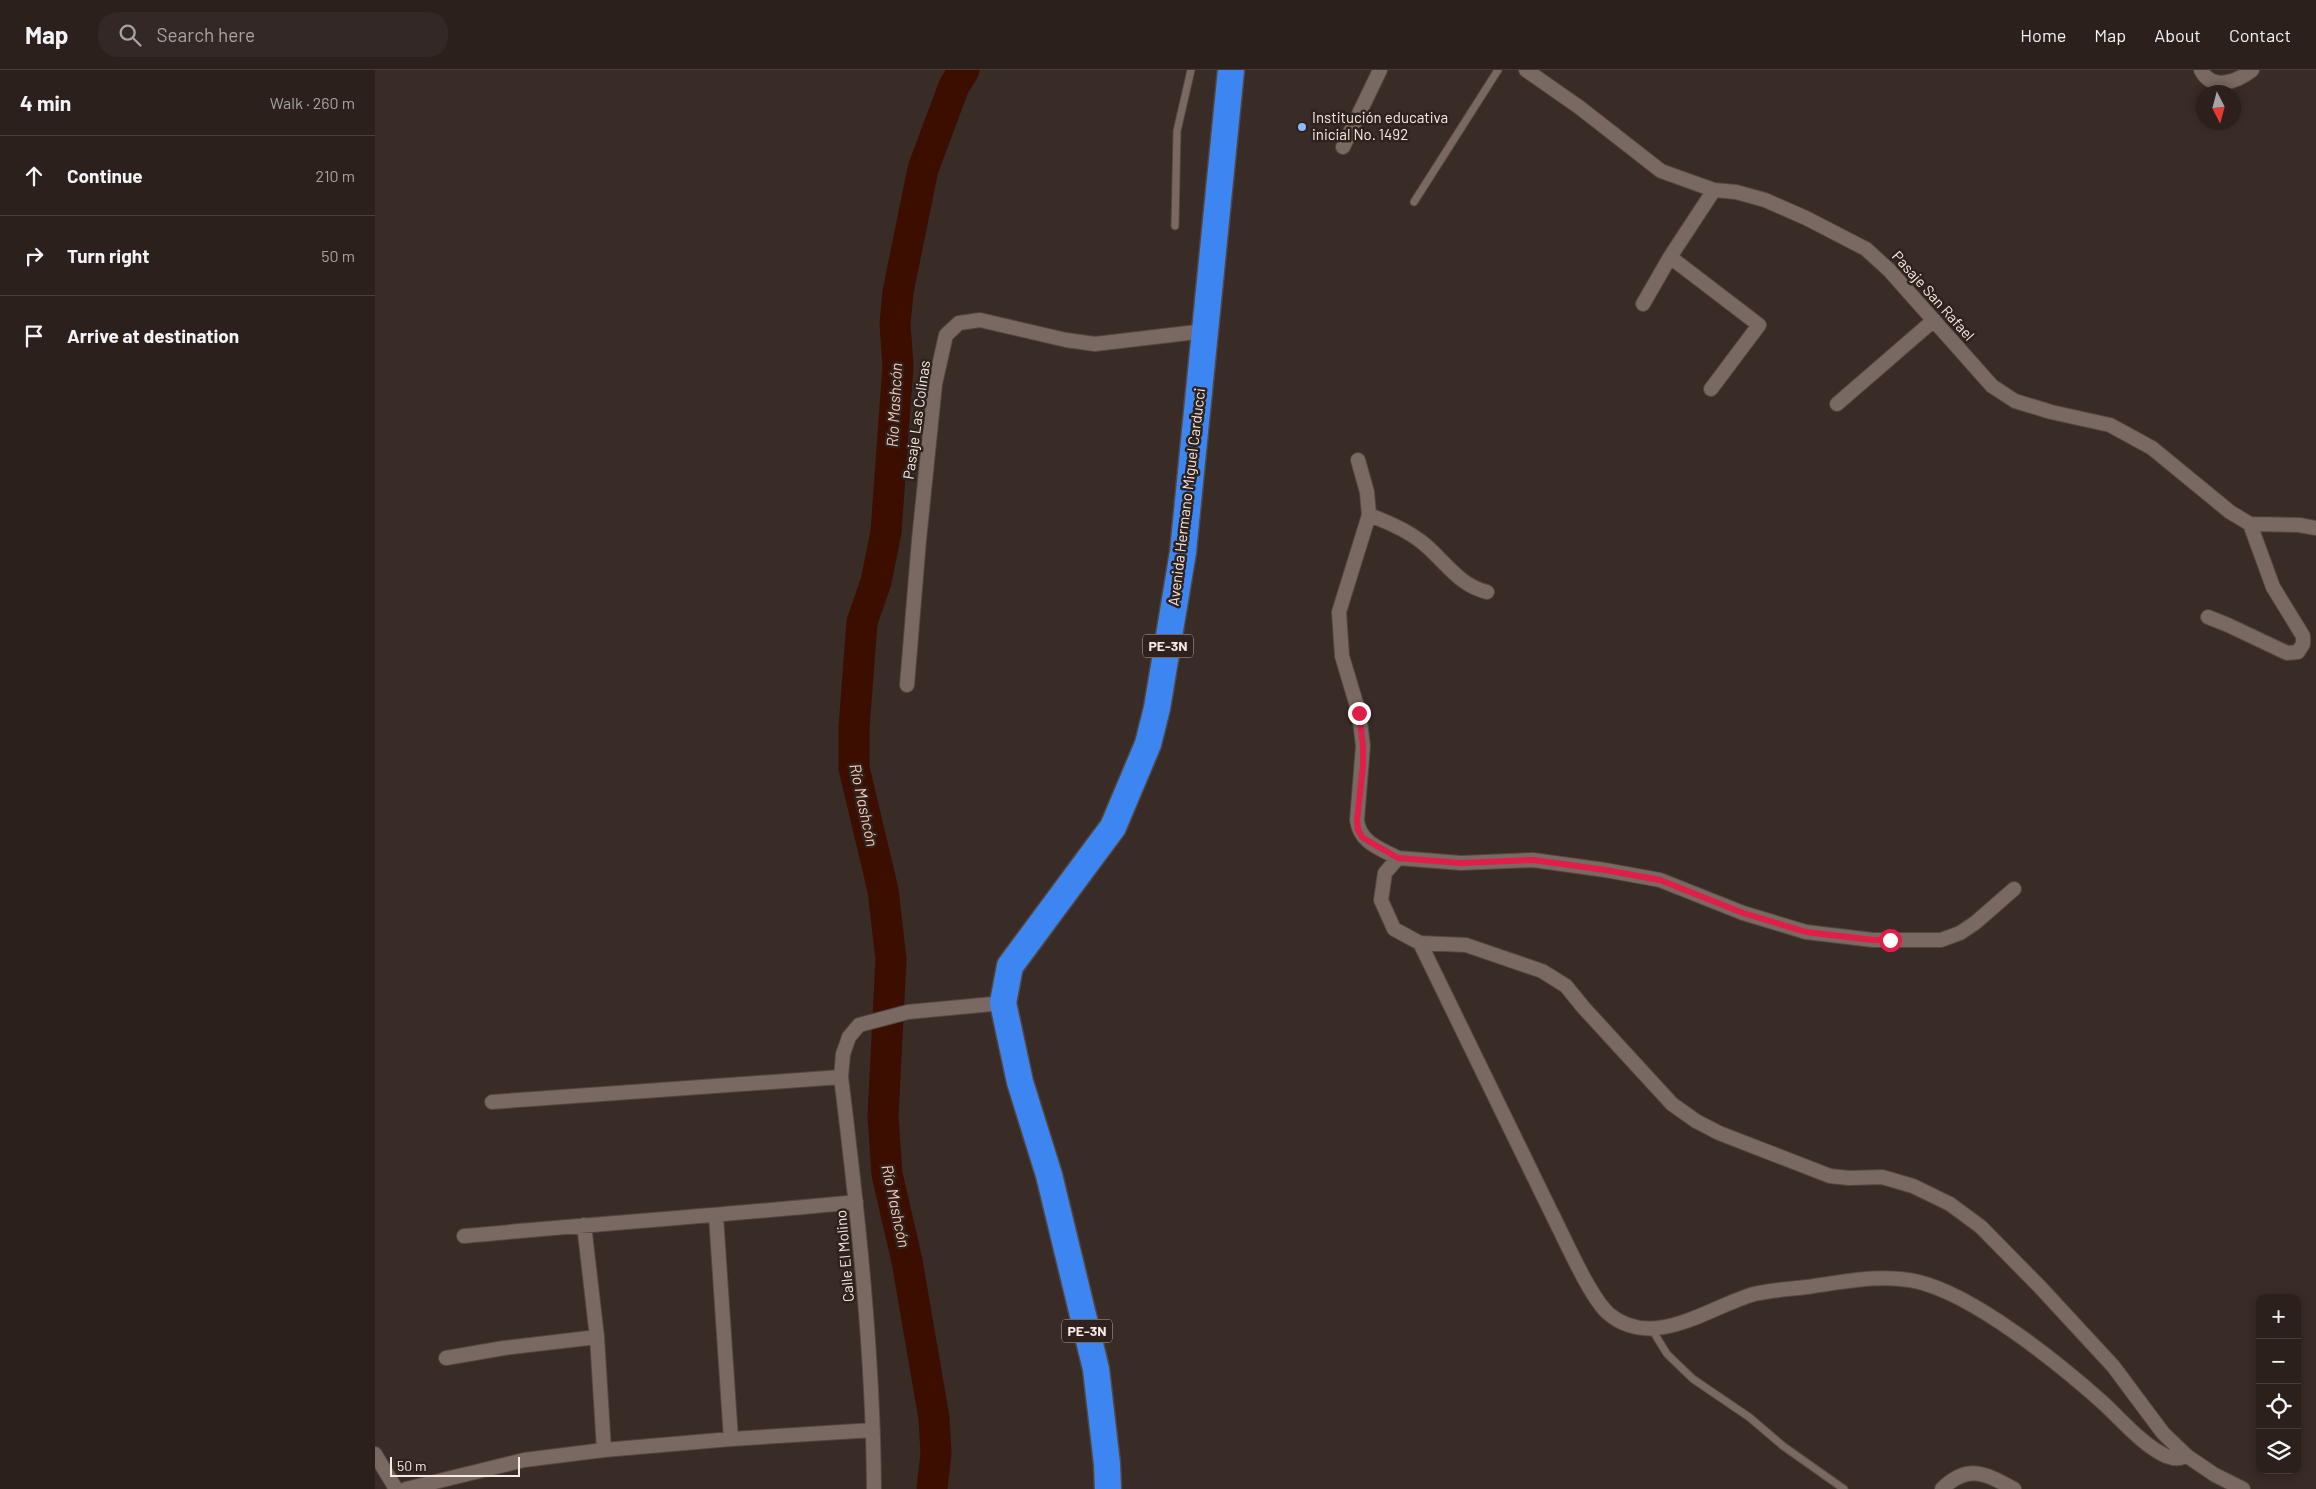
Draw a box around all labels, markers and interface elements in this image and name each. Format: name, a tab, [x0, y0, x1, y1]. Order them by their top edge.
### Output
search box	[98, 12, 448, 57]
text: Map	[25, 20, 68, 49]
icon: search	[116, 21, 144, 49]
text: Search here	[156, 23, 255, 46]
text: Home	[2020, 24, 2066, 46]
text: Map	[2094, 24, 2126, 46]
text: About	[2154, 24, 2201, 46]
text: Contact	[2229, 24, 2291, 46]
north arrow	[2196, 85, 2241, 130]
text: 4 min	[20, 90, 71, 115]
text: Walk · 260 m	[270, 93, 355, 112]
place label: Institución educativa inicial No. 1492	[1312, 108, 1448, 143]
marker: Institución educativa inicial No. 1492	[1296, 121, 1308, 133]
icon: ahead	[20, 162, 48, 190]
text: Continue	[67, 164, 143, 187]
text: 210 m	[316, 166, 355, 185]
icon: right	[20, 242, 48, 270]
text: Turn right	[67, 244, 149, 267]
text: 50 m	[321, 246, 355, 265]
street label: Pasaje San Rafael	[1889, 247, 1979, 344]
icon: arrive	[20, 322, 48, 350]
text: Arrive at destination	[67, 324, 239, 347]
street label: Pasaje Las Colinas	[899, 359, 933, 481]
water label: Río Mashcón	[882, 362, 905, 448]
street label: Avenida Hermano Miguel Carducci	[1164, 387, 1208, 607]
road number: PE-3N	[1143, 634, 1193, 658]
route end	[1348, 702, 1371, 725]
water label: Río Mashcón	[846, 762, 883, 848]
route start	[1879, 929, 1902, 952]
water label: Río Mashcón	[878, 1163, 915, 1249]
street label: Calle El Molino	[831, 1209, 857, 1303]
map controls	[2256, 1294, 2301, 1474]
button: +	[2256, 1294, 2301, 1339]
road number: PE-3N	[1062, 1320, 1112, 1342]
button: −	[2256, 1339, 2301, 1384]
button: locate	[2256, 1384, 2301, 1429]
button: layers	[2256, 1429, 2301, 1474]
scale bar	[390, 1454, 520, 1477]
text: 50 m	[397, 1457, 426, 1474]

